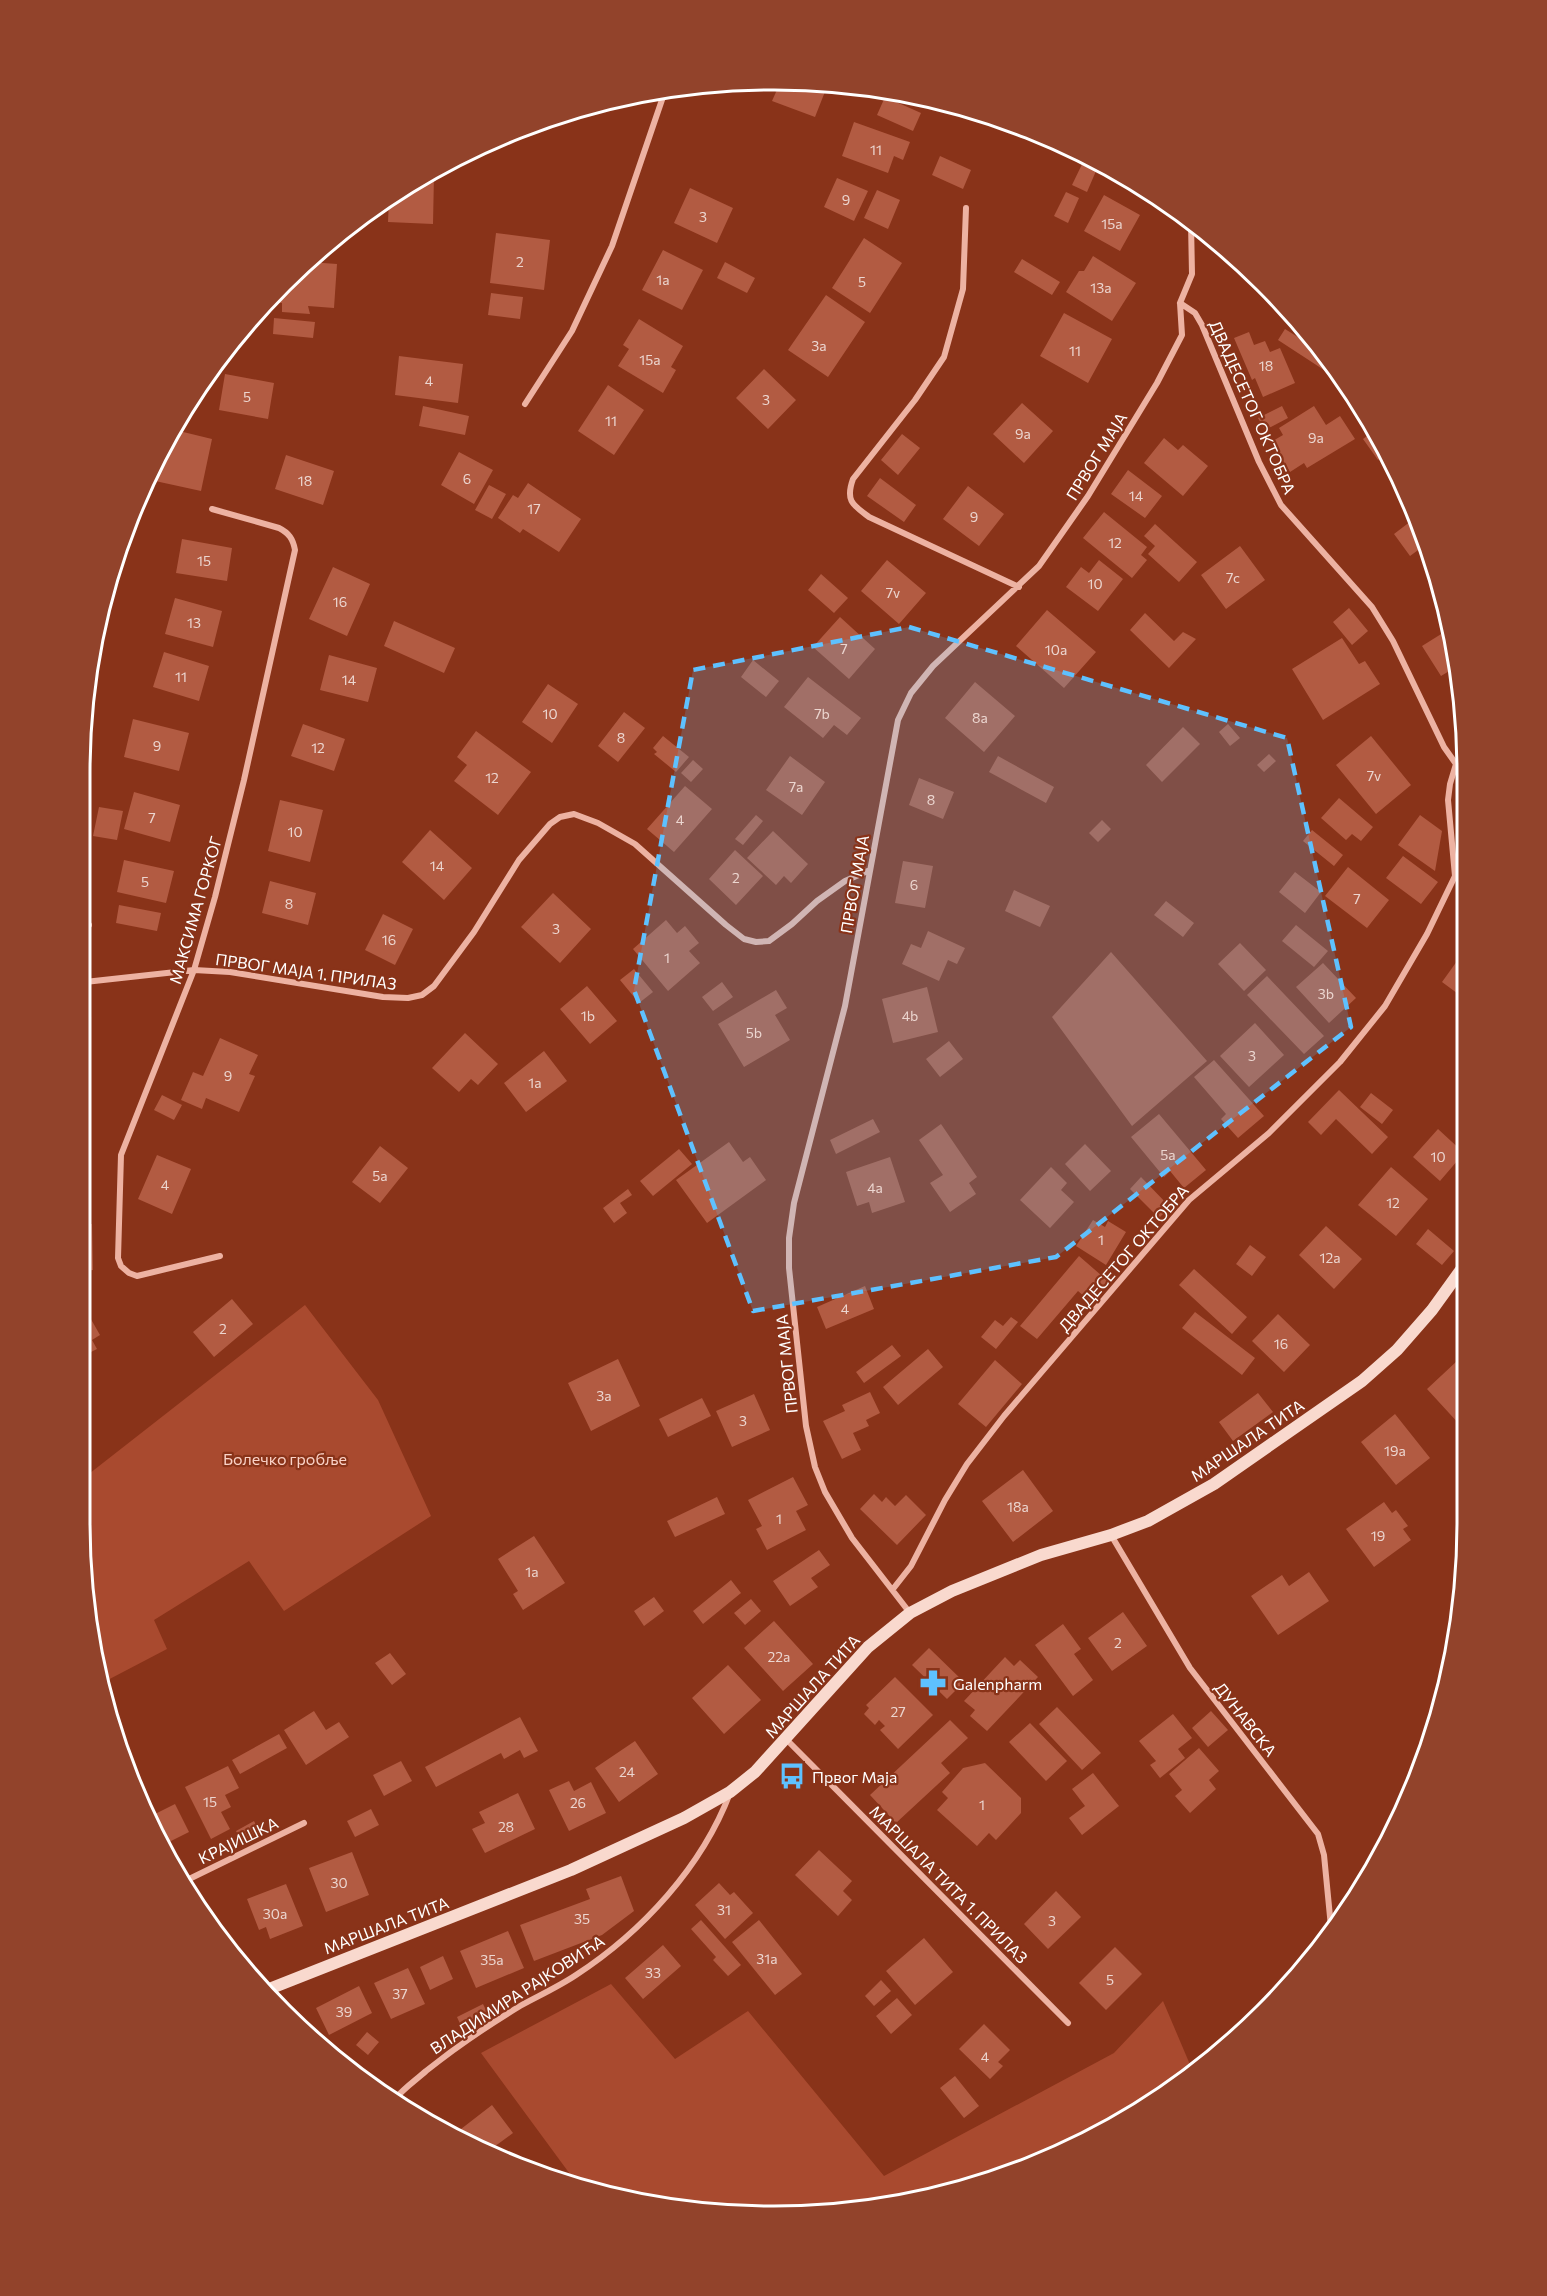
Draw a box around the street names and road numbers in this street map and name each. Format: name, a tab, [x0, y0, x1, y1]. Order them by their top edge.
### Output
street label: ДВАДЕСЕТОГ ОКТОБРА	[1206, 317, 1300, 497]
street label: ПРВОГ МАЈА	[1062, 409, 1130, 503]
street label: ПРВОГ МАЈА	[836, 833, 872, 935]
street label: МАКСИМА ГОРКОГ	[165, 834, 225, 986]
street label: ПРВОГ МАЈА 1. ПРИЛАЗ	[214, 949, 398, 993]
street label: ДВАДЕСЕТОГ ОКТОБРА	[1054, 1181, 1192, 1335]
street label: ПРВОГ МАЈА	[771, 1313, 801, 1415]
street label: МАРШАЛА ТИТА	[1187, 1395, 1307, 1485]
street label: МАРШАЛА ТИТА	[761, 1630, 863, 1742]
street label: ДУНАВСКА	[1211, 1678, 1281, 1760]
street label: МАРШАЛА ТИТА 1. ПРИЛАЗ	[866, 1801, 1032, 1967]
street label: КРАЈИШКА	[195, 1813, 281, 1867]
street label: МАРШАЛА ТИТА	[321, 1892, 451, 1958]
street label: ВЛАДИМИРА РАЈКОВИЋА	[426, 1931, 608, 2057]

